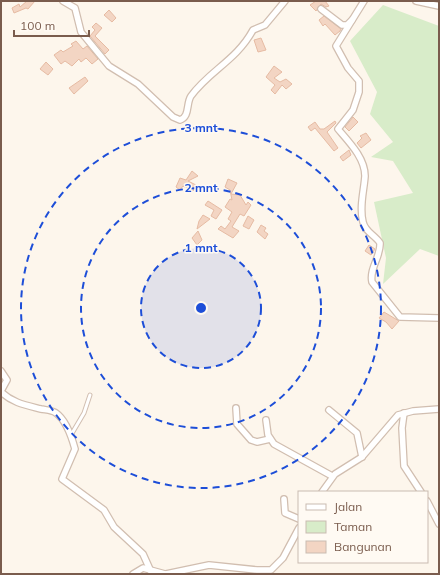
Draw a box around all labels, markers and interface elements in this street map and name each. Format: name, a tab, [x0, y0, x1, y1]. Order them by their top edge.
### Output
scale bar	[14, 12, 89, 38]
text: 100 m	[20, 18, 55, 33]
text: 3 mnt	[184, 120, 218, 135]
text: 2 mnt	[184, 180, 218, 195]
text: 1 mnt	[184, 240, 218, 255]
centre of rings	[194, 301, 208, 315]
legend	[298, 491, 428, 563]
text: Jalan	[334, 499, 362, 514]
text: Taman	[334, 519, 372, 534]
text: Bangunan	[334, 539, 392, 554]

